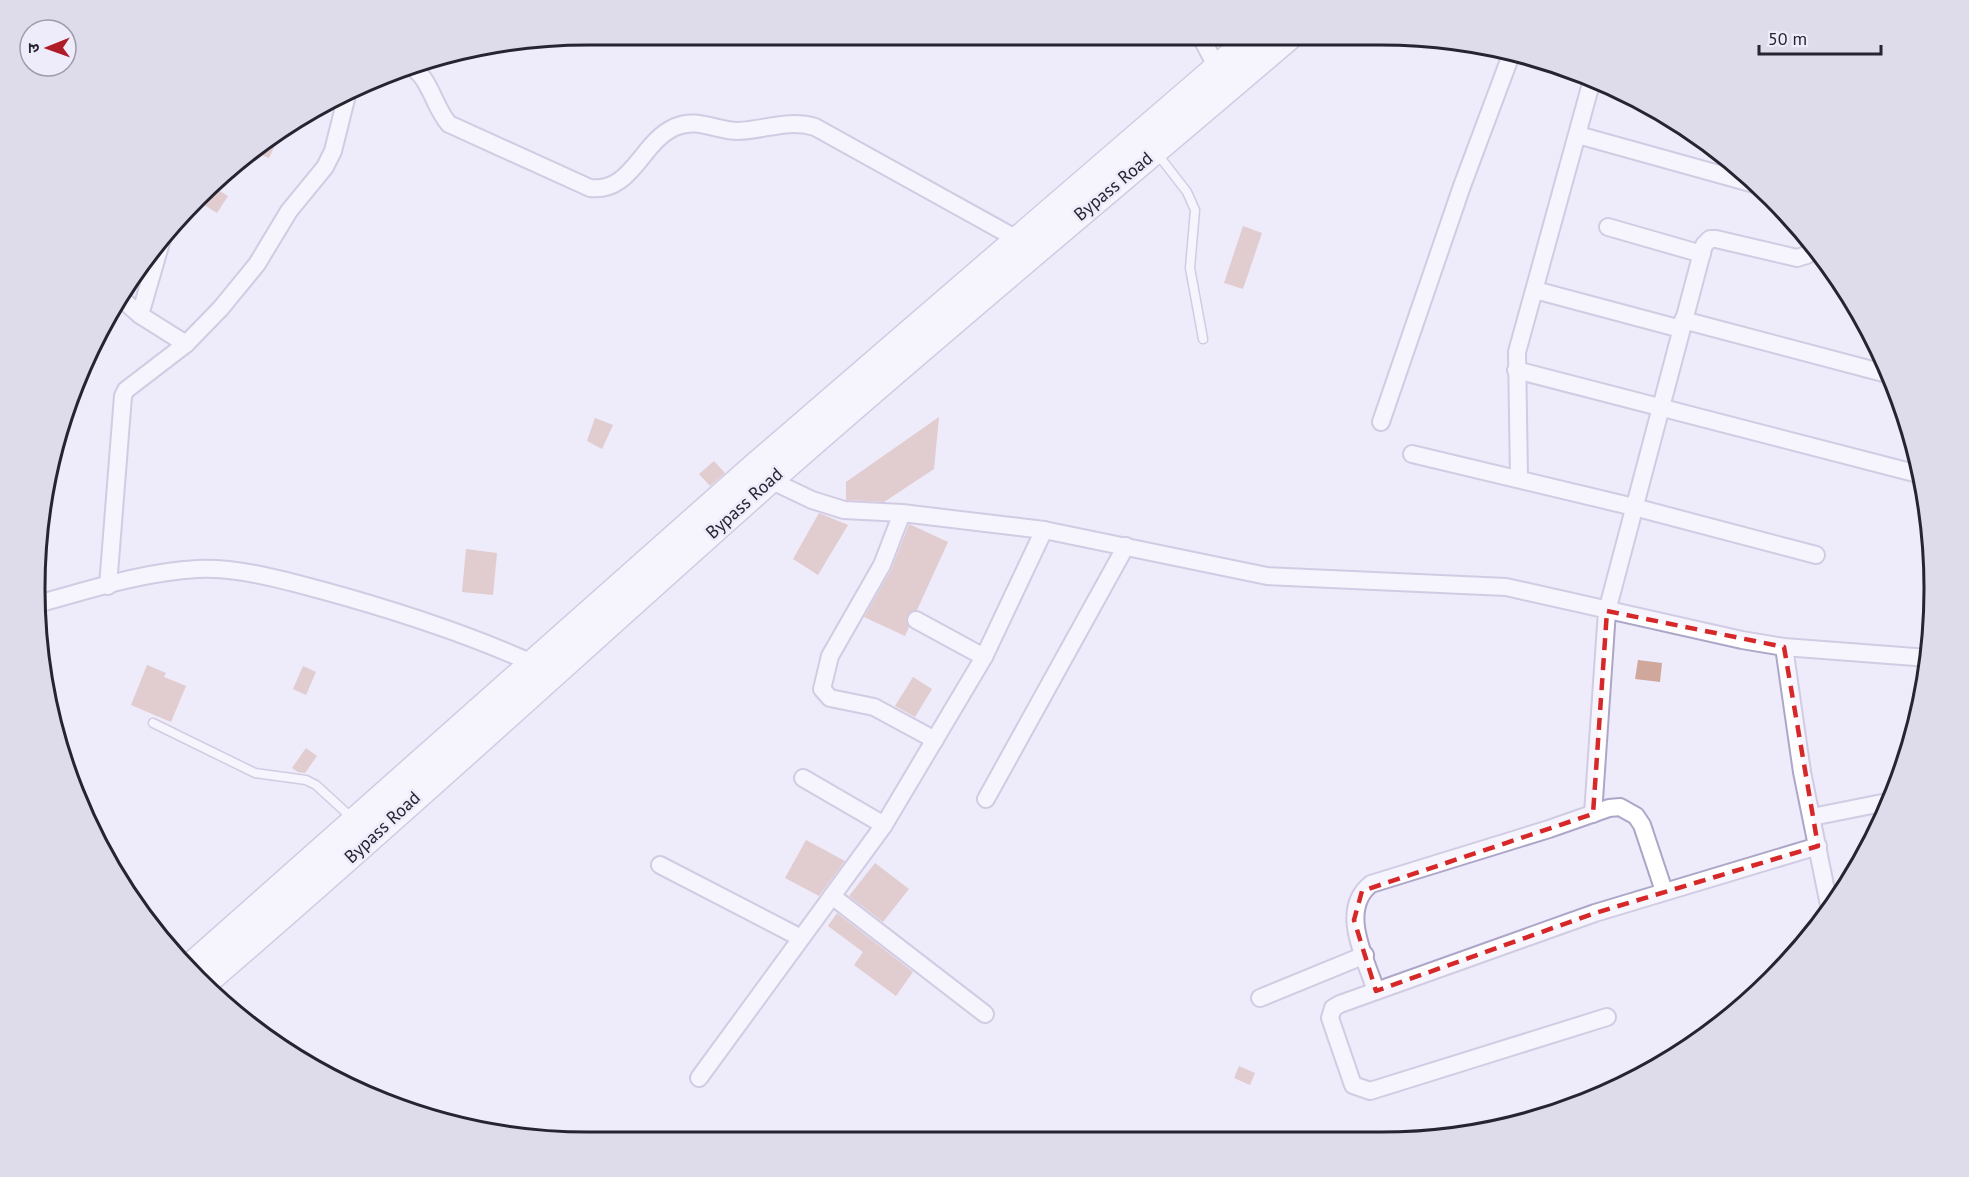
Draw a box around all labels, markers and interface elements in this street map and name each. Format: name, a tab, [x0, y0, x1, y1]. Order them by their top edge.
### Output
north arrow	[18, 18, 78, 78]
scale bar	[1759, 18, 1880, 56]
text: 50 m	[1768, 27, 1807, 50]
text: उ	[23, 43, 43, 53]
street label: Bypass Road	[1069, 146, 1157, 226]
street label: Bypass Road	[701, 462, 787, 544]
street label: Bypass Road	[339, 786, 425, 868]

